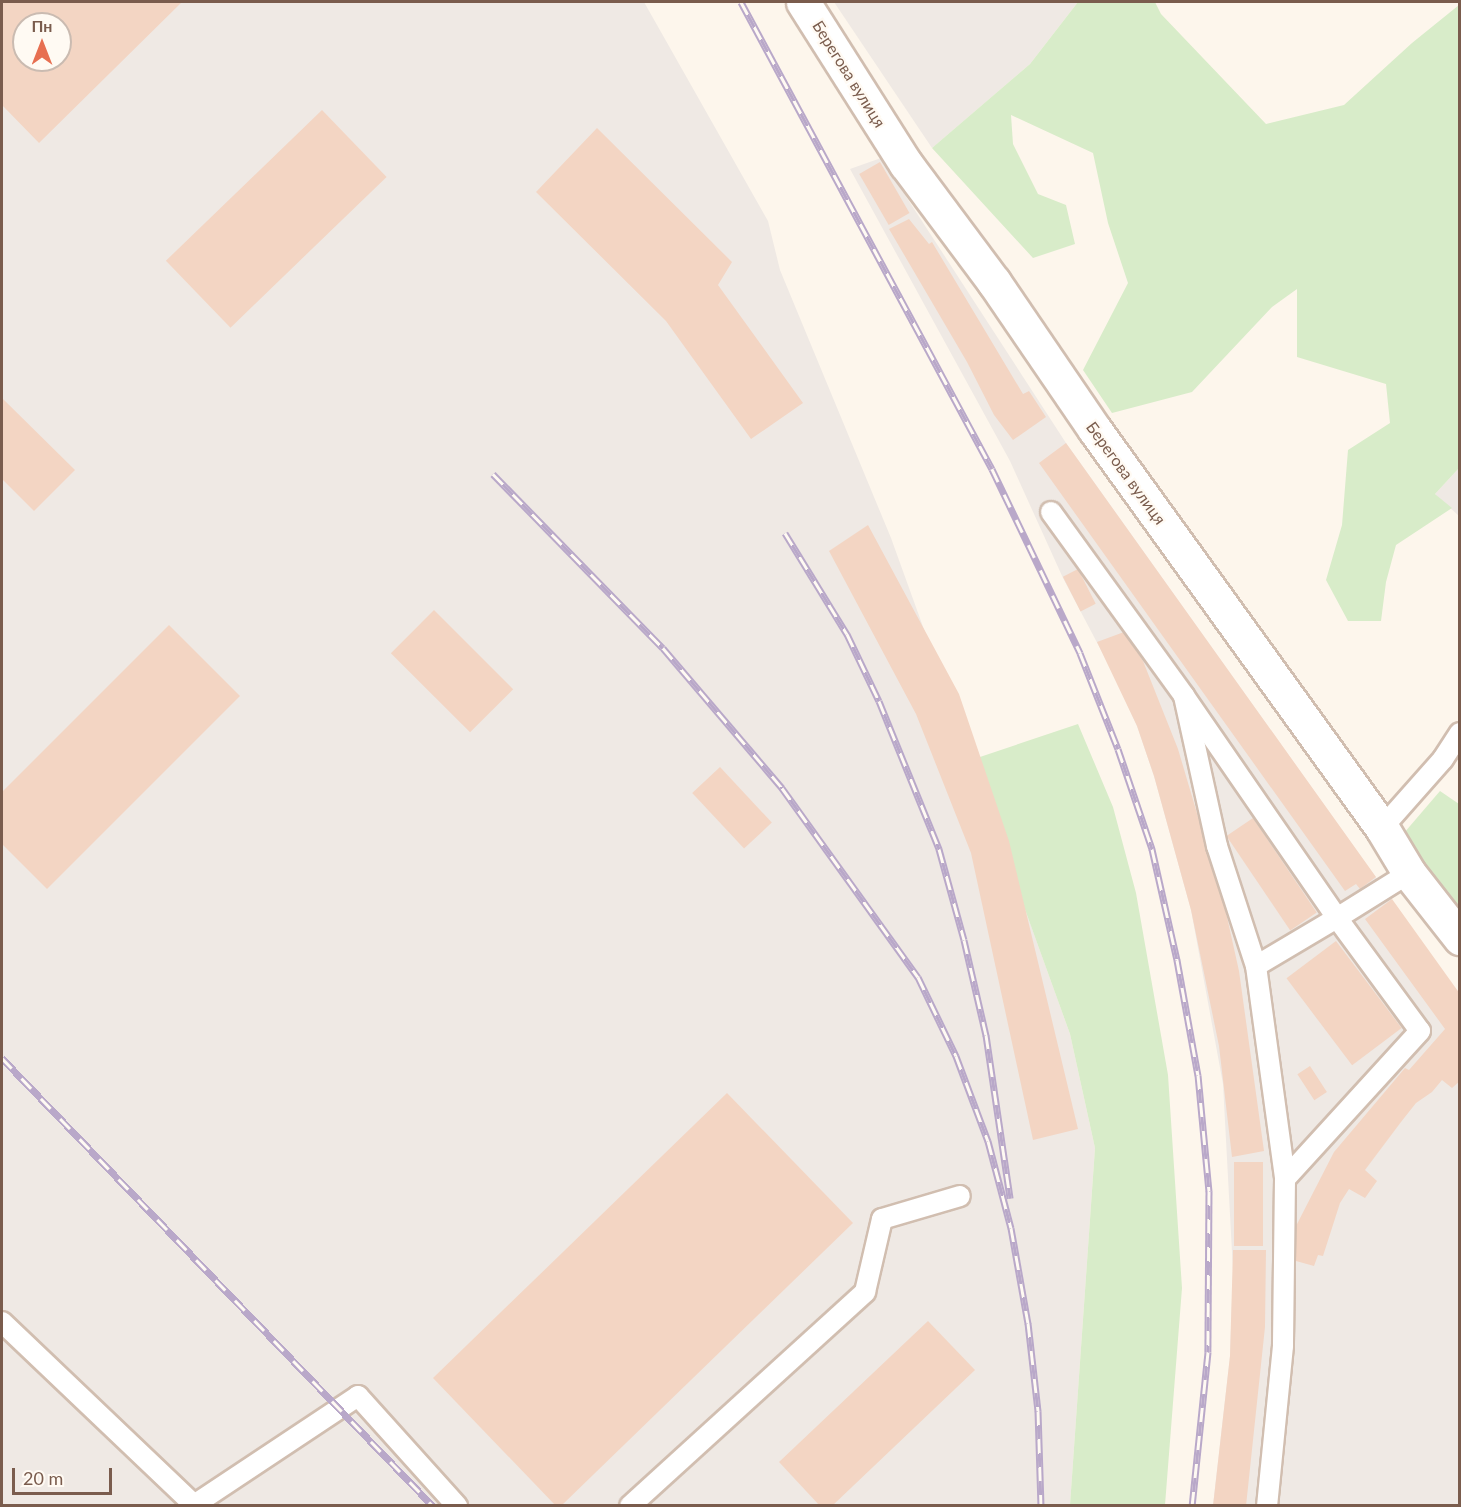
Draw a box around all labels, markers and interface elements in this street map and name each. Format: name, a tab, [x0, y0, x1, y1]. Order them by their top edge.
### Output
north arrow	[12, 12, 72, 72]
text: Пн	[32, 16, 52, 35]
street label: Берегова вулиця	[808, 17, 890, 131]
street label: Берегова вулиця	[1082, 418, 1170, 528]
scale bar	[15, 1456, 116, 1494]
text: 20 m	[23, 1467, 63, 1489]

